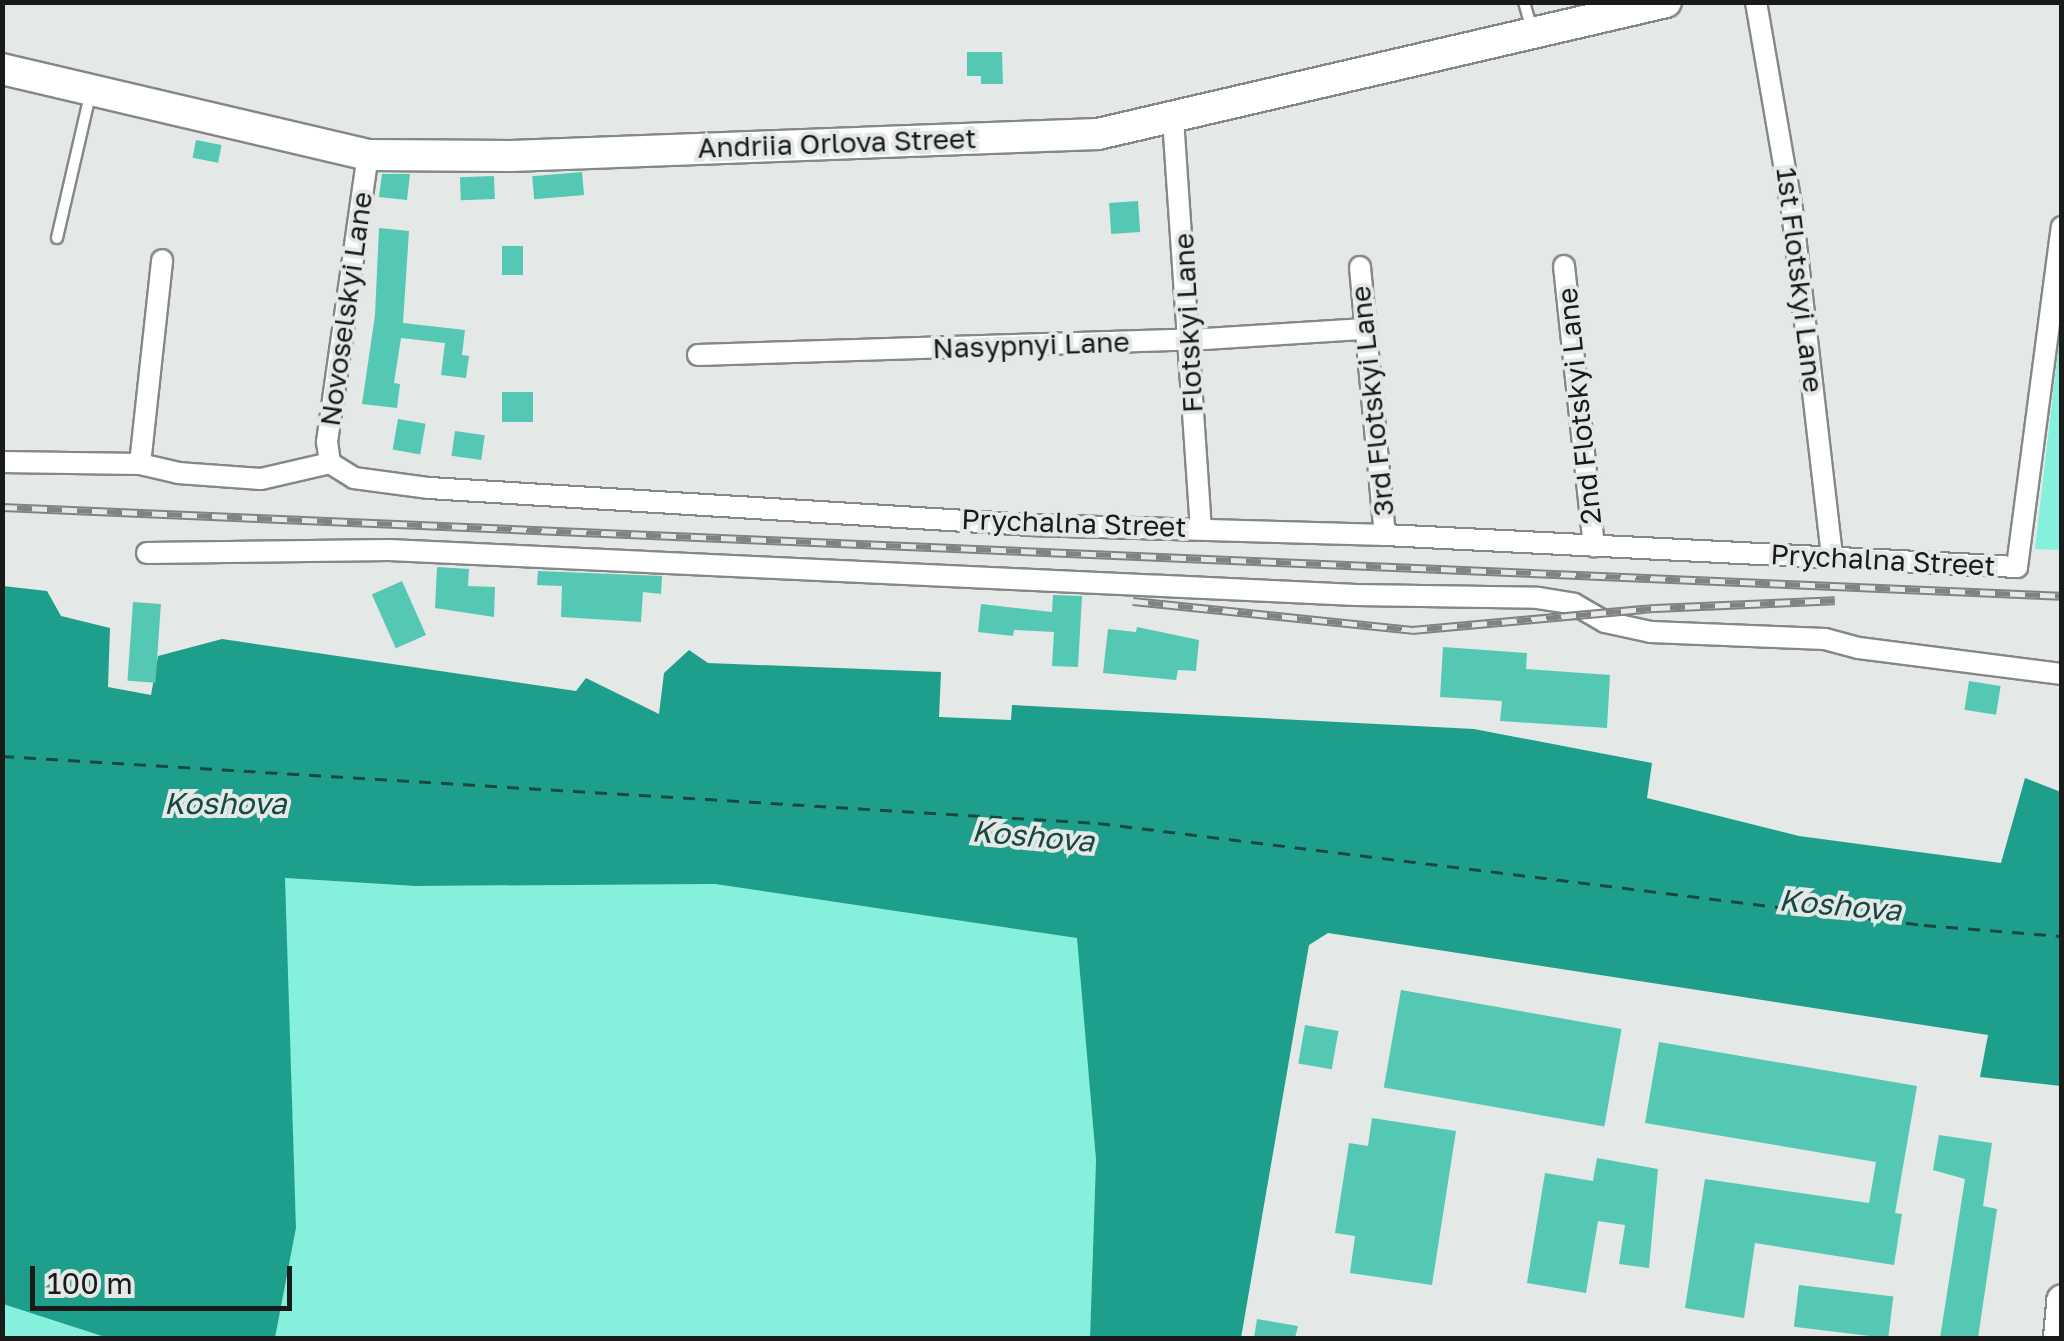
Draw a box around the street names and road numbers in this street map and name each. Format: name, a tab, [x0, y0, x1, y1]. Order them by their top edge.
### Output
street label: Andriia Orlova Street	[697, 121, 977, 165]
street label: 1st Flotskyi Lane	[1770, 165, 1830, 395]
street label: Novoselskyi Lane	[313, 190, 379, 428]
street label: Flotskyi Lane	[1167, 232, 1209, 414]
street label: 3rd Flotskyi Lane	[1343, 284, 1401, 518]
street label: 2nd Flotskyi Lane	[1550, 286, 1608, 526]
street label: Nasypnyi Lane	[932, 325, 1130, 365]
street label: Prychalna Street	[961, 502, 1187, 544]
street label: Prychalna Street	[1770, 537, 1996, 583]

